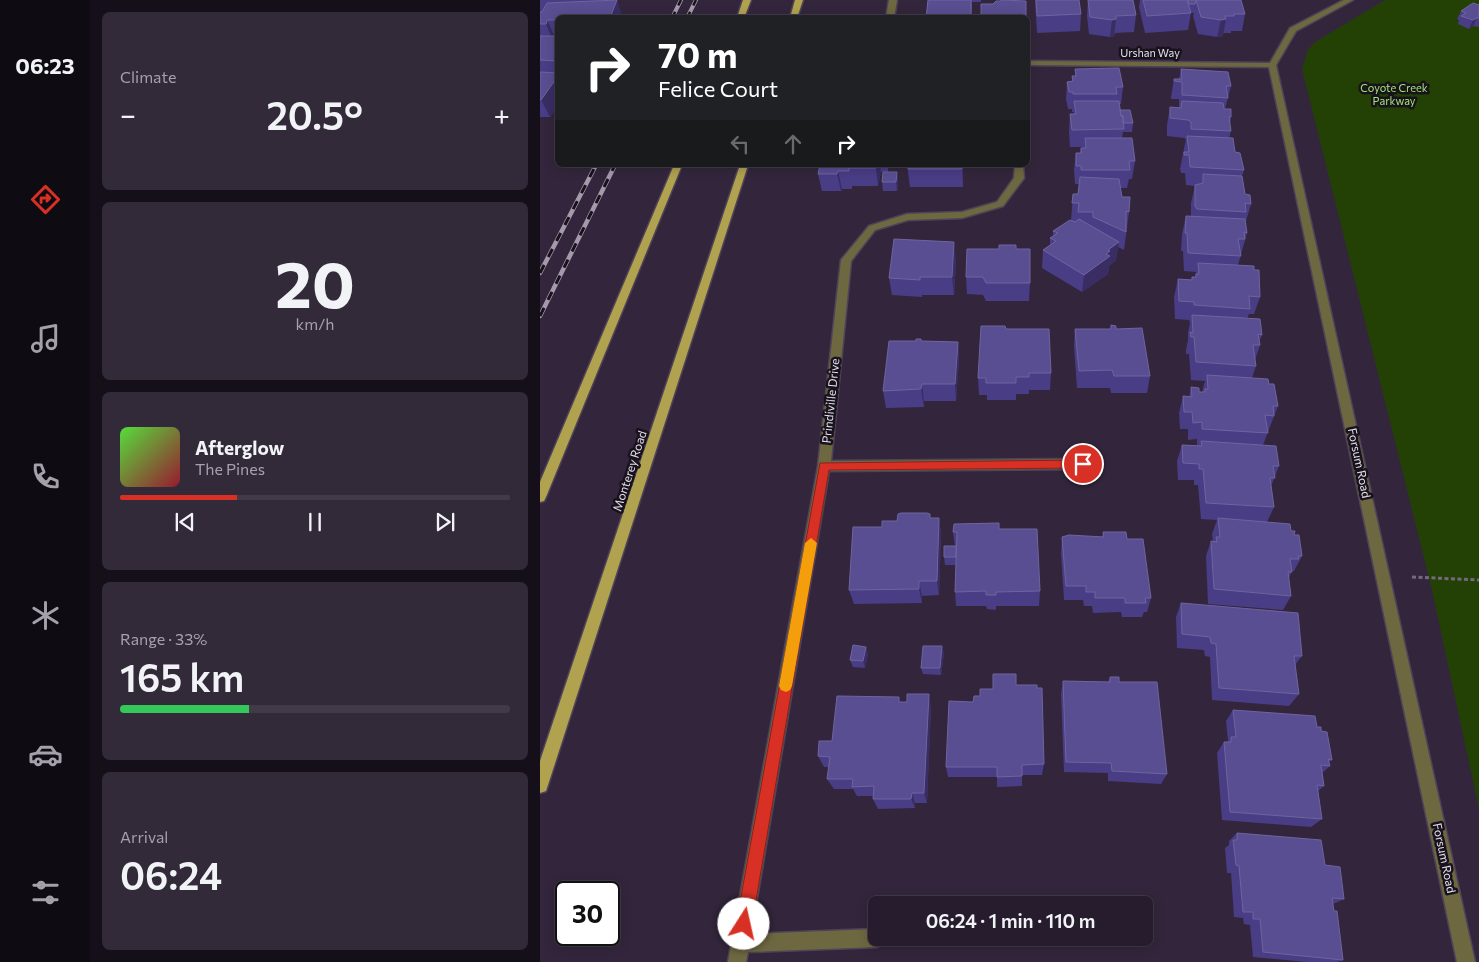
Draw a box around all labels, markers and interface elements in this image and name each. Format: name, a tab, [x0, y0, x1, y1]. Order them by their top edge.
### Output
text: 70 m	[658, 32, 738, 75]
icon: right	[575, 35, 640, 100]
street label: Urshan Way	[1120, 46, 1180, 59]
text: 06:23	[15, 52, 75, 79]
text: Climate	[120, 67, 176, 86]
text: Felice Court	[658, 75, 778, 102]
park label: Coyote Creek Parkway	[1360, 81, 1428, 107]
text: 20.5°	[267, 91, 363, 138]
text: −	[120, 97, 136, 131]
text: +	[494, 97, 510, 131]
icon: left	[726, 130, 754, 158]
icon: ahead	[779, 130, 807, 158]
icon: right	[832, 130, 860, 158]
icon: directions	[28, 182, 63, 217]
text: 20	[275, 242, 355, 321]
text: km/h	[296, 314, 334, 333]
icon: music	[28, 321, 63, 356]
street label: Prindiville Drive	[819, 358, 841, 444]
street label: Forsum Road	[1346, 426, 1374, 499]
street label: Monterey Road	[609, 429, 649, 513]
text: Afterglow	[195, 436, 284, 459]
pin	[1062, 443, 1104, 485]
icon: arrive	[1069, 450, 1097, 478]
icon: phone	[28, 459, 63, 494]
text: The Pines	[195, 459, 265, 478]
icon: previous	[171, 508, 199, 536]
icon: pause	[301, 508, 329, 536]
icon: next	[431, 508, 459, 536]
icon: climate	[28, 598, 63, 633]
text: Range · 33%	[120, 629, 207, 648]
text: 165 km	[120, 653, 244, 700]
icon: car	[28, 737, 63, 772]
street label: Forsum Road	[1431, 821, 1459, 894]
text: Arrival	[120, 827, 168, 846]
text: 06:24	[120, 851, 222, 898]
icon: filters	[28, 875, 63, 910]
speed limit sign: 30	[555, 881, 620, 946]
position arrow	[717, 897, 769, 949]
text: 06:24 · 1 min · 110 m	[926, 909, 1095, 932]

